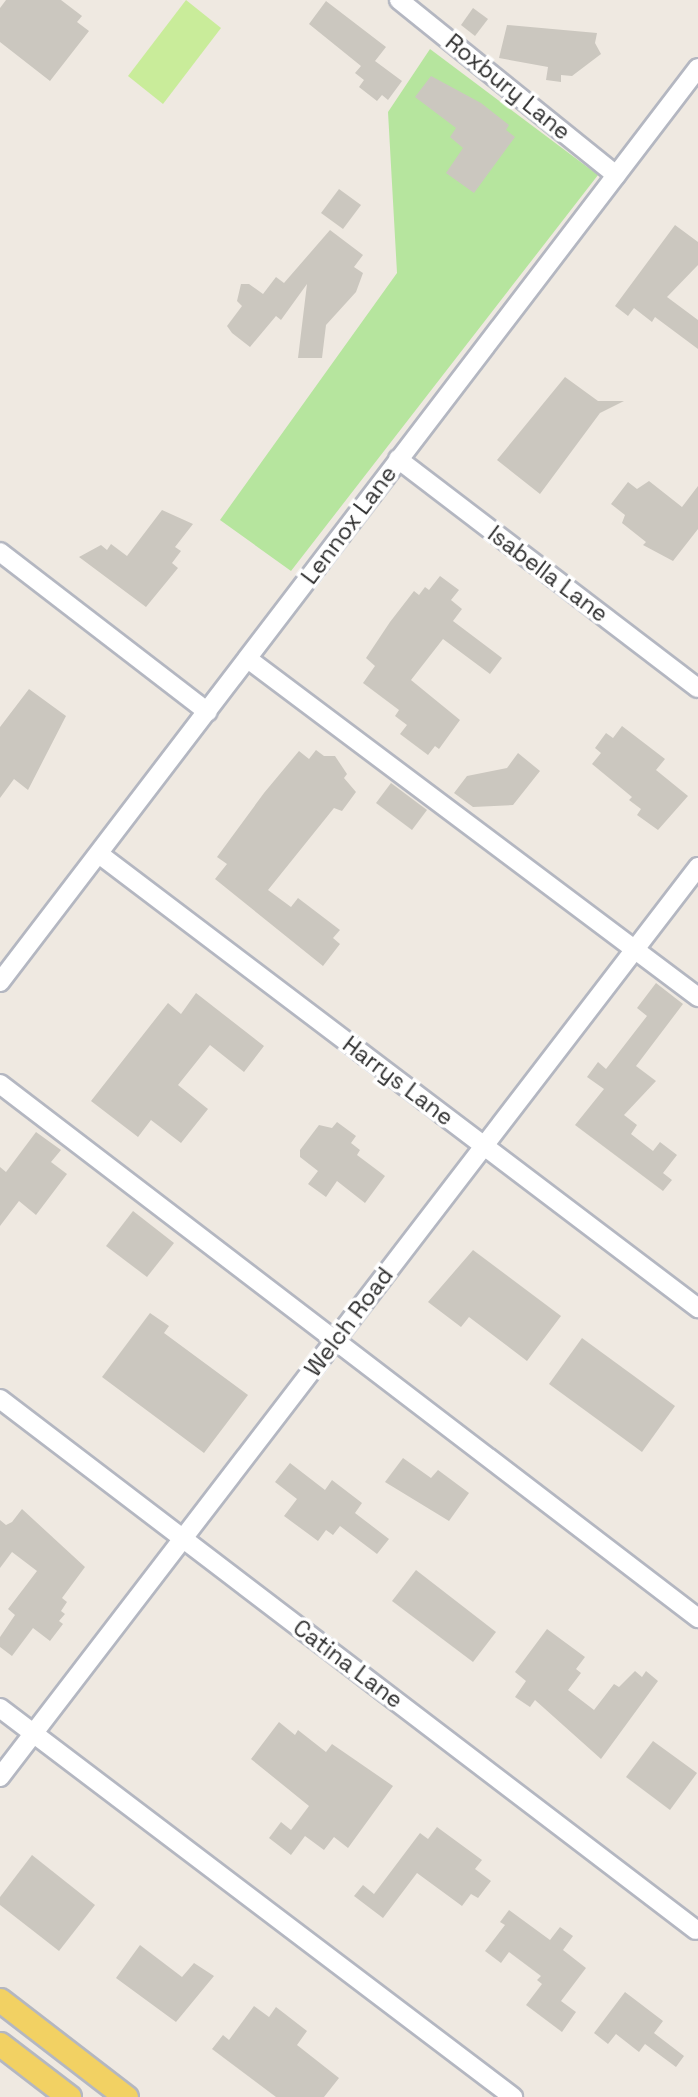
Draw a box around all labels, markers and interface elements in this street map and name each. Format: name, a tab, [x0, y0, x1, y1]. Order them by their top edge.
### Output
street label: Roxbury Lane	[440, 28, 576, 146]
street label: Lennox Lane	[296, 460, 402, 590]
street label: Isabella Lane	[483, 520, 613, 628]
street label: Harrys Lane	[337, 1030, 459, 1132]
street label: Welch Road	[299, 1262, 399, 1382]
street label: Catina Lane	[288, 1614, 408, 1714]

